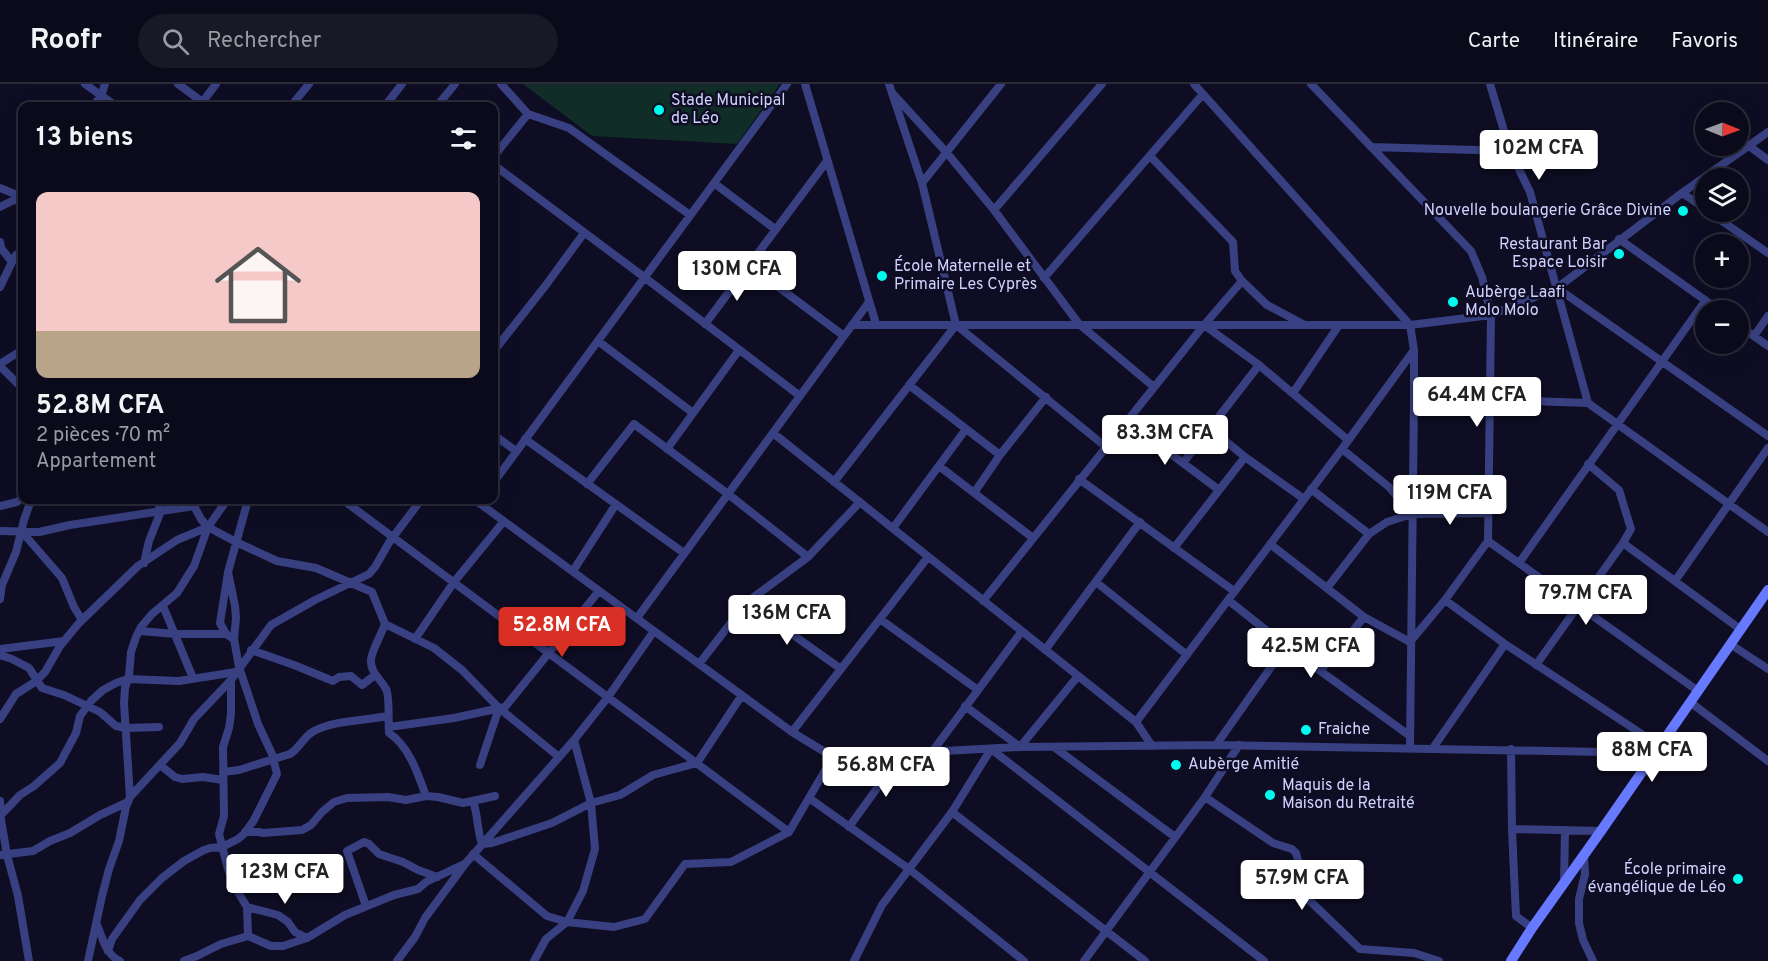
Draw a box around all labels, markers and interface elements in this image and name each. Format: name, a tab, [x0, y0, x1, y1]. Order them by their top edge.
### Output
search box	[138, 14, 558, 68]
text: Roofr	[30, 23, 102, 59]
icon: search	[159, 25, 192, 58]
text: Rechercher	[207, 28, 321, 55]
text: Carte	[1468, 28, 1520, 55]
text: Itinéraire	[1553, 28, 1638, 55]
text: Favoris	[1671, 28, 1738, 55]
place label: Stade Municipal de Léo	[671, 91, 785, 129]
north arrow	[1695, 102, 1749, 156]
map controls	[1695, 102, 1749, 354]
marker: Stade Municipal de Léo	[652, 103, 666, 117]
text: 13 biens	[36, 122, 134, 155]
icon: filters	[447, 122, 480, 155]
pin: 102M CFA	[1477, 130, 1601, 181]
text: 102M CFA	[1494, 136, 1584, 162]
button: layers	[1695, 168, 1749, 222]
place label: Nouvelle boulangerie Grâce Divine	[1424, 201, 1671, 221]
marker: Nouvelle boulangerie Grâce Divine	[1676, 204, 1690, 218]
icon: home	[204, 231, 312, 339]
button: +	[1695, 234, 1749, 288]
place label: Restaurant Bar Espace Loisir	[1499, 235, 1607, 273]
marker: Restaurant Bar Espace Loisir	[1612, 247, 1626, 261]
pin: 130M CFA	[675, 251, 799, 302]
place label: École Maternelle et Primaire Les Cyprès	[894, 255, 1037, 295]
text: 130M CFA	[692, 257, 782, 283]
marker: École Maternelle et Primaire Les Cyprès	[875, 269, 889, 283]
place label: Aubèrge Laafi Molo Molo	[1465, 283, 1565, 321]
marker: Aubèrge Laafi Molo Molo	[1446, 295, 1460, 309]
button: −	[1695, 300, 1749, 354]
pin: 64.4M CFA	[1408, 377, 1546, 428]
text: 64.4M CFA	[1427, 383, 1527, 409]
text: 52.8M CFA	[36, 390, 165, 423]
pin: 83.3M CFA	[1096, 415, 1234, 466]
text: 83.3M CFA	[1116, 421, 1214, 447]
text: 2 pièces · 70 m²	[36, 423, 170, 449]
text: Appartement	[36, 449, 156, 475]
pin: 119M CFA	[1388, 475, 1512, 526]
text: 119M CFA	[1407, 481, 1493, 507]
pin: 79.7M CFA	[1517, 575, 1655, 626]
text: 79.7M CFA	[1539, 581, 1633, 607]
pin: 136M CFA	[725, 595, 849, 646]
text: 136M CFA	[742, 601, 832, 627]
pin: 52.8M CFA	[493, 607, 631, 658]
text: 52.8M CFA	[513, 613, 611, 639]
pin: 42.5M CFA	[1242, 628, 1380, 679]
text: 42.5M CFA	[1261, 634, 1361, 660]
place label: Fraiche	[1318, 720, 1370, 740]
marker: Fraiche	[1299, 723, 1313, 737]
pin: 88M CFA	[1597, 732, 1707, 783]
text: 88M CFA	[1611, 738, 1693, 764]
pin: 56.8M CFA	[817, 747, 955, 798]
text: 56.8M CFA	[837, 753, 935, 779]
place label: Aubèrge Amitié	[1188, 755, 1299, 775]
marker: Aubèrge Amitié	[1169, 758, 1183, 772]
place label: Maquis de la Maison du Retraité	[1282, 776, 1415, 814]
marker: Maquis de la Maison du Retraité	[1263, 788, 1277, 802]
pin: 123M CFA	[223, 854, 347, 905]
place label: École primaire évangélique de Léo	[1588, 858, 1726, 898]
text: 123M CFA	[240, 860, 330, 886]
pin: 57.9M CFA	[1233, 860, 1371, 911]
text: 57.9M CFA	[1255, 866, 1349, 892]
marker: École primaire évangélique de Léo	[1731, 872, 1745, 886]

